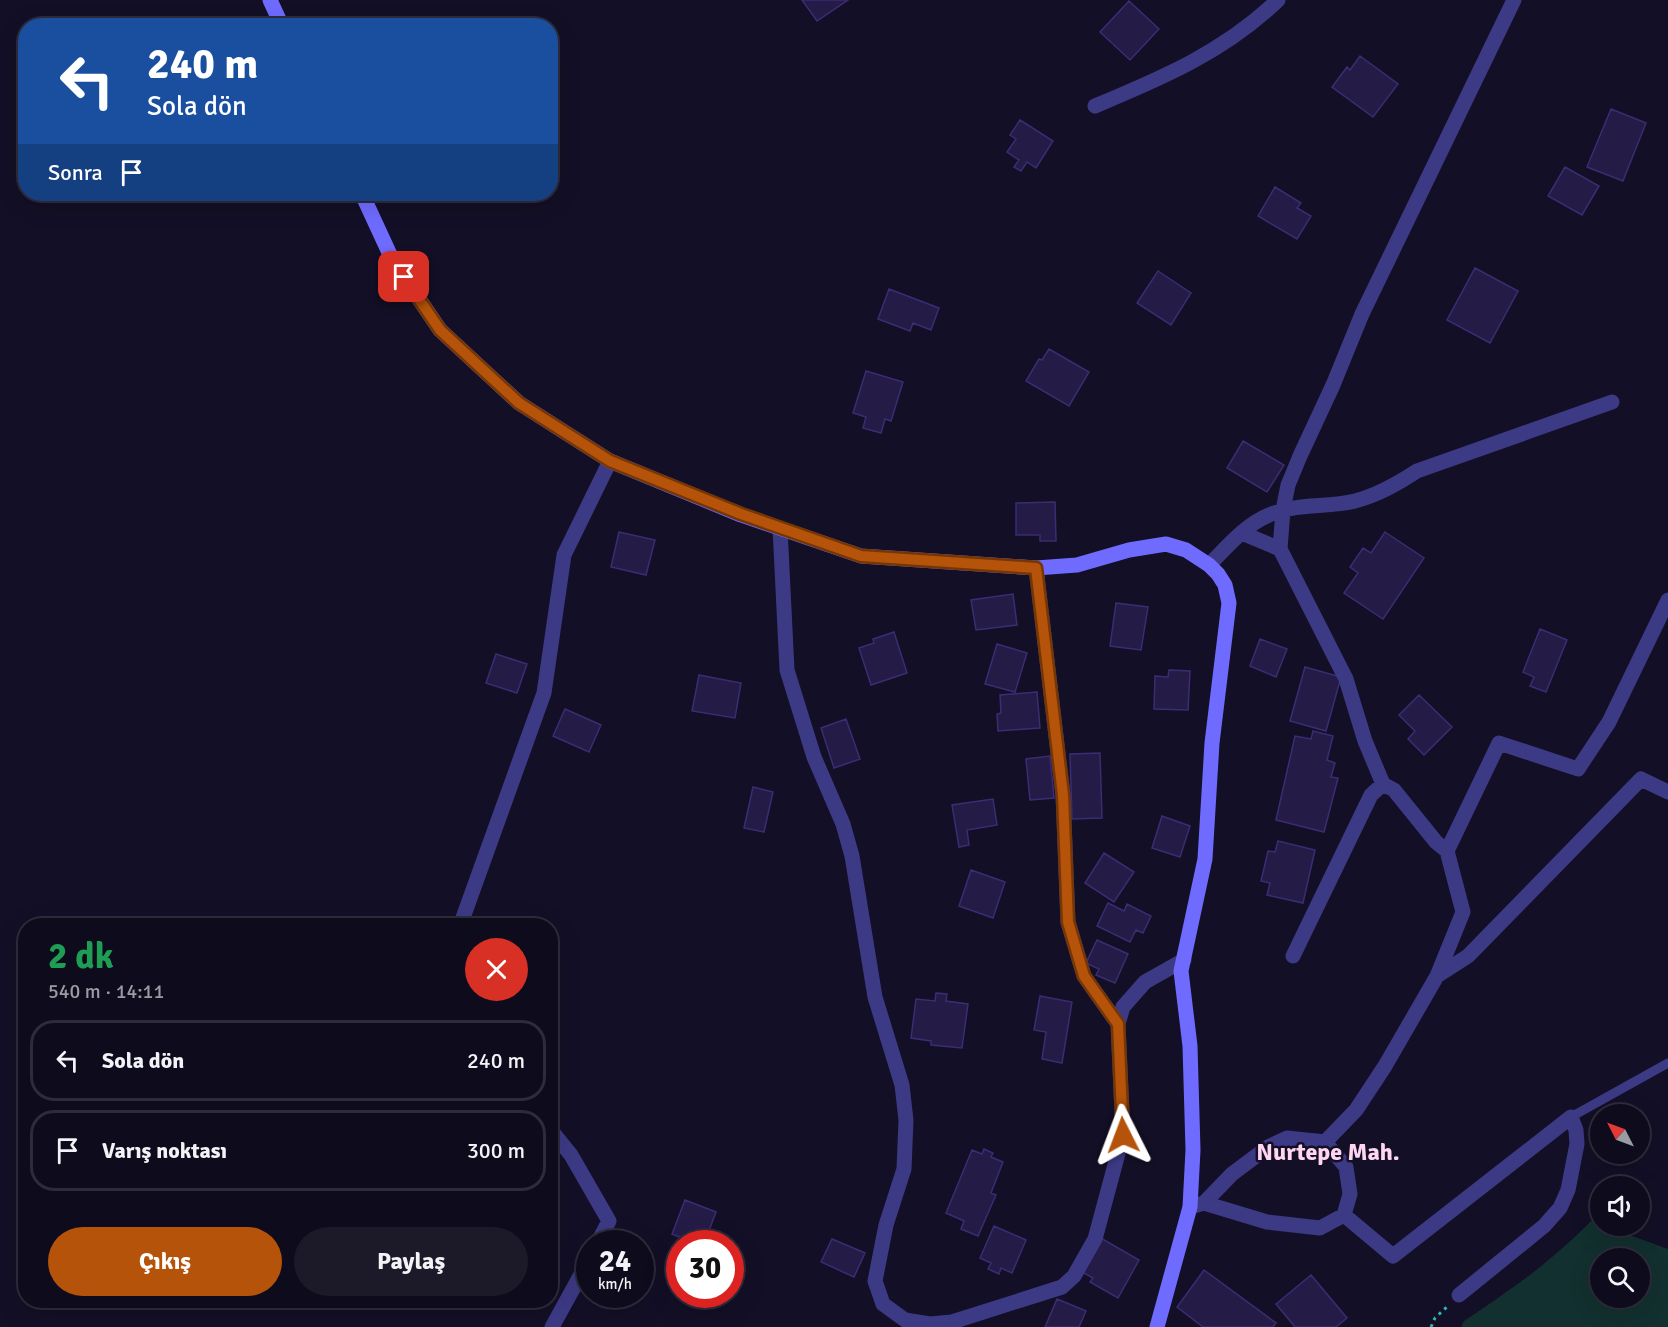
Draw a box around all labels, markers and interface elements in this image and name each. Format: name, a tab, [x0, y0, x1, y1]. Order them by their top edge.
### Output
text: 240 m	[147, 39, 258, 90]
icon: left	[48, 42, 126, 120]
text: Sola dön	[147, 90, 247, 123]
icon: arrive	[115, 156, 148, 189]
text: Sonra	[48, 159, 103, 186]
pin	[378, 251, 429, 302]
icon: arrive	[387, 260, 420, 293]
text: 2 dk	[48, 934, 114, 979]
button: close	[465, 938, 528, 1001]
text: 540 m · 14:11	[48, 979, 164, 1004]
icon: left	[51, 1044, 84, 1077]
text: Sola dön	[102, 1047, 184, 1074]
text: 240 m	[467, 1047, 525, 1074]
position arrow	[1091, 1103, 1155, 1167]
north arrow	[1590, 1104, 1650, 1164]
map controls	[1590, 1104, 1650, 1308]
icon: arrive	[51, 1134, 84, 1167]
text: Varış noktası	[102, 1137, 227, 1164]
text: 300 m	[467, 1137, 525, 1164]
district label: Nurtepe Mah.	[1256, 1137, 1400, 1167]
button: sound	[1590, 1176, 1650, 1236]
button: Çıkış	[48, 1227, 282, 1296]
button: Paylaş	[294, 1227, 528, 1296]
speed limit sign: 30	[666, 1230, 744, 1308]
text: 24	[599, 1243, 631, 1280]
button: search	[1590, 1248, 1650, 1308]
text: km/h	[598, 1275, 632, 1293]

